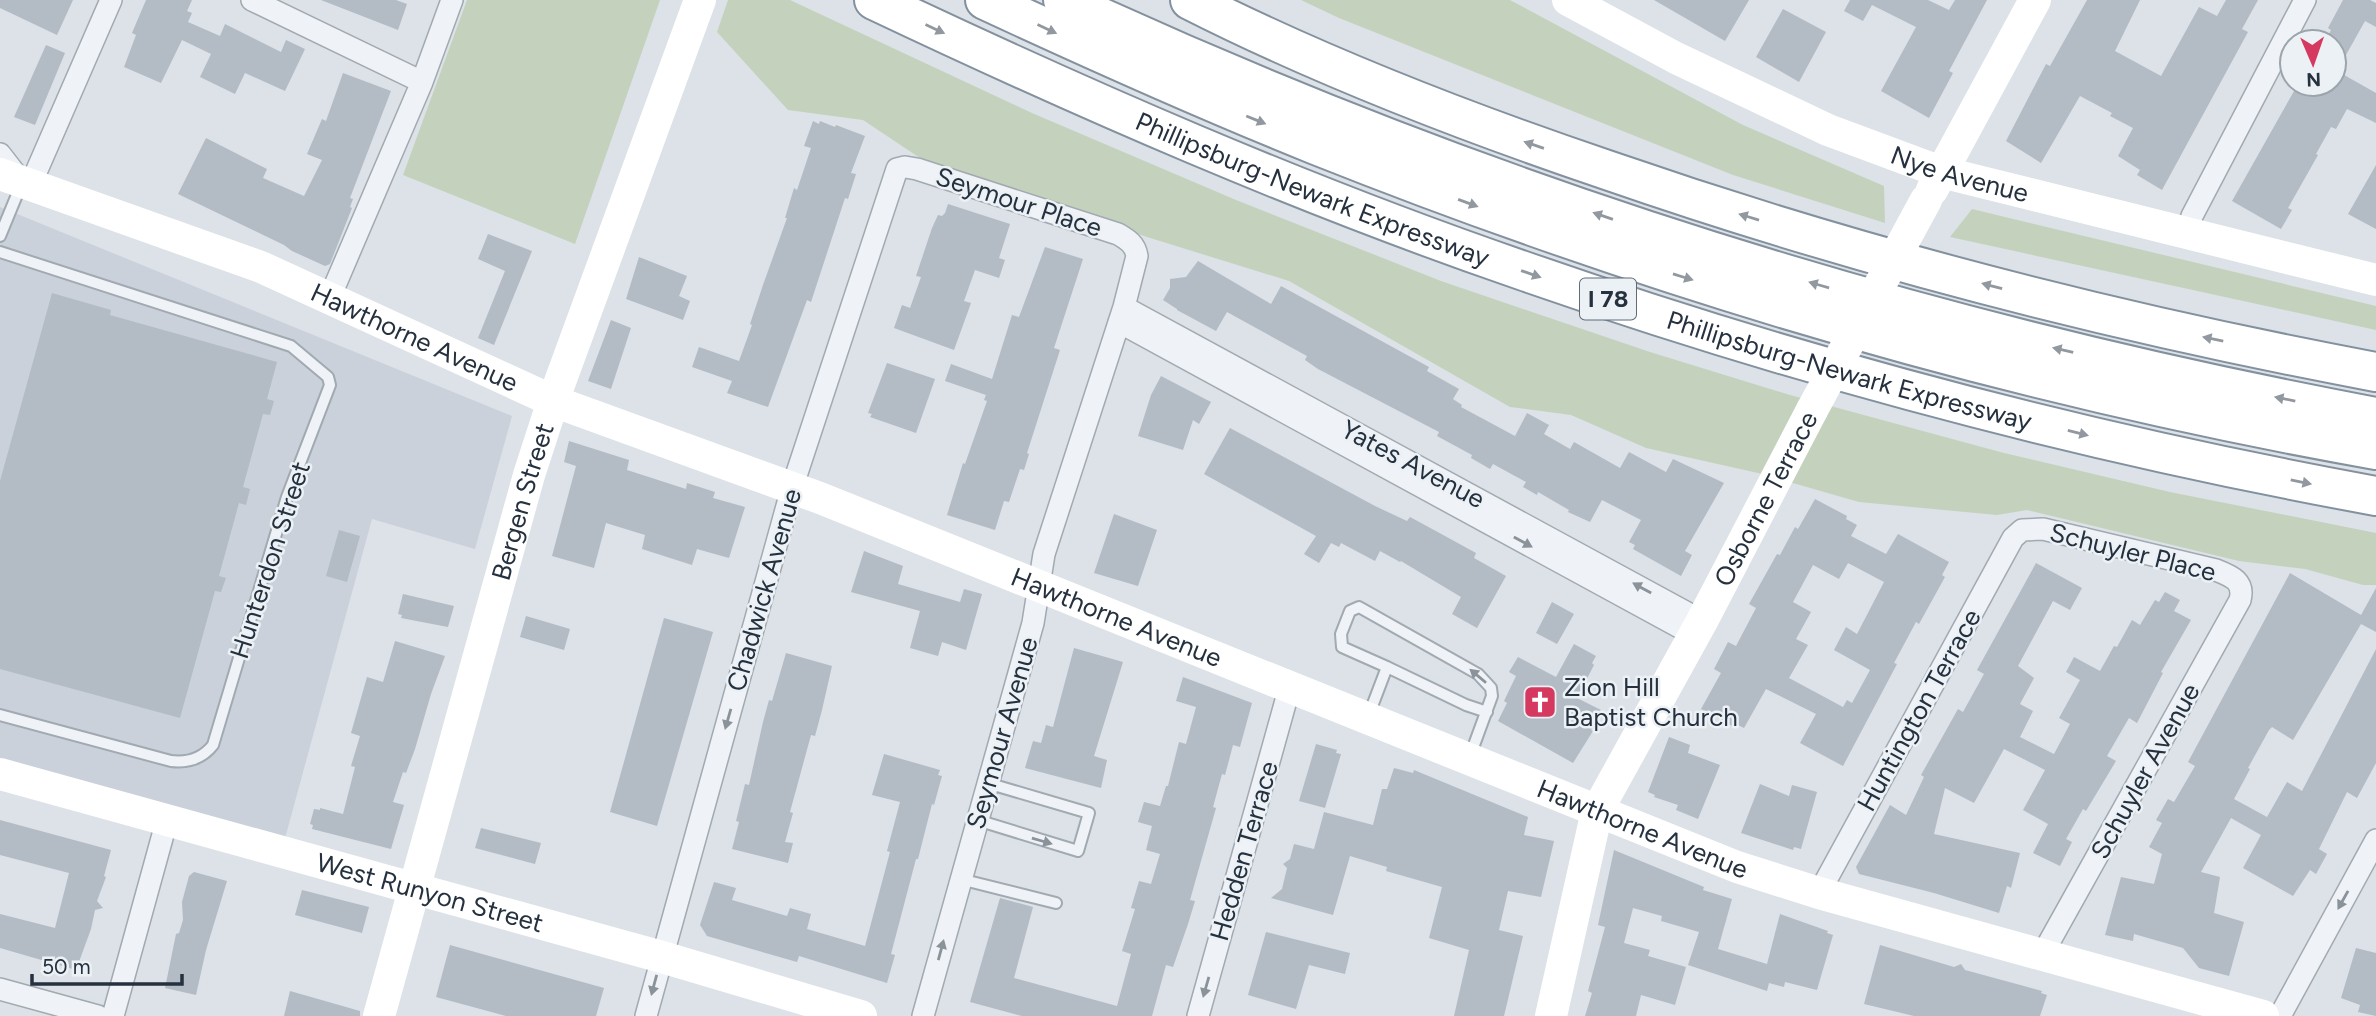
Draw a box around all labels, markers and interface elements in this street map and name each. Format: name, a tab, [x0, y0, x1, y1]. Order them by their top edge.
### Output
one-way arrow	[1037, 23, 1057, 35]
one-way arrow	[925, 24, 946, 35]
north arrow	[2278, 28, 2348, 98]
text: N	[2306, 68, 2321, 91]
street label: Phillipsburg-Newark Expressway	[1131, 105, 1494, 274]
one-way arrow	[1245, 115, 1266, 126]
one-way arrow	[1523, 139, 1544, 150]
street label: Nye Avenue	[1886, 139, 2032, 209]
street label: Seymour Place	[932, 160, 1106, 244]
one-way arrow	[1457, 198, 1478, 209]
one-way arrow	[1592, 210, 1613, 221]
one-way arrow	[1739, 212, 1760, 222]
one-way arrow	[1520, 269, 1541, 280]
one-way arrow	[1672, 272, 1693, 283]
street label: Hawthorne Avenue	[306, 276, 523, 399]
road number: I 78	[1580, 278, 1636, 320]
one-way arrow	[1809, 279, 1830, 289]
one-way arrow	[1981, 280, 2003, 291]
street label: Phillipsburg-Newark Expressway	[1663, 304, 2035, 437]
one-way arrow	[2202, 334, 2224, 345]
one-way arrow	[2052, 344, 2074, 355]
one-way arrow	[2274, 393, 2296, 404]
street label: Osborne Terrace	[1707, 406, 1824, 592]
street label: Yates Avenue	[1336, 413, 1490, 515]
street label: Bergen Street	[485, 419, 561, 584]
one-way arrow	[2067, 428, 2089, 439]
street label: Hunterdon Street	[223, 457, 317, 663]
one-way arrow	[2290, 476, 2312, 487]
street label: Chadwick Avenue	[720, 485, 808, 695]
street label: Schuyler Place	[2047, 516, 2219, 588]
one-way arrow	[1513, 536, 1533, 548]
street label: Hawthorne Avenue	[1006, 561, 1227, 674]
one-way arrow	[1632, 582, 1652, 594]
street label: Huntington Terrace	[1850, 603, 1988, 817]
street label: Seymour Avenue	[959, 633, 1045, 833]
one-way arrow	[1469, 668, 1487, 684]
place label: Zion Hill Baptist Church	[1564, 671, 1738, 733]
street label: Schuyler Avenue	[2084, 678, 2206, 864]
church icon: Zion Hill Baptist Church	[1521, 683, 1559, 721]
one-way arrow	[723, 709, 733, 730]
street label: Hedden Terrace	[1203, 757, 1285, 945]
street label: Hawthorne Avenue	[1532, 772, 1752, 885]
one-way arrow	[1032, 836, 1053, 846]
street label: West Runyon Street	[313, 846, 547, 939]
one-way arrow	[2337, 890, 2349, 909]
one-way arrow	[936, 939, 947, 961]
scale bar	[32, 942, 182, 986]
text: 50 m	[42, 954, 91, 979]
one-way arrow	[649, 975, 659, 996]
one-way arrow	[1200, 977, 1211, 999]

